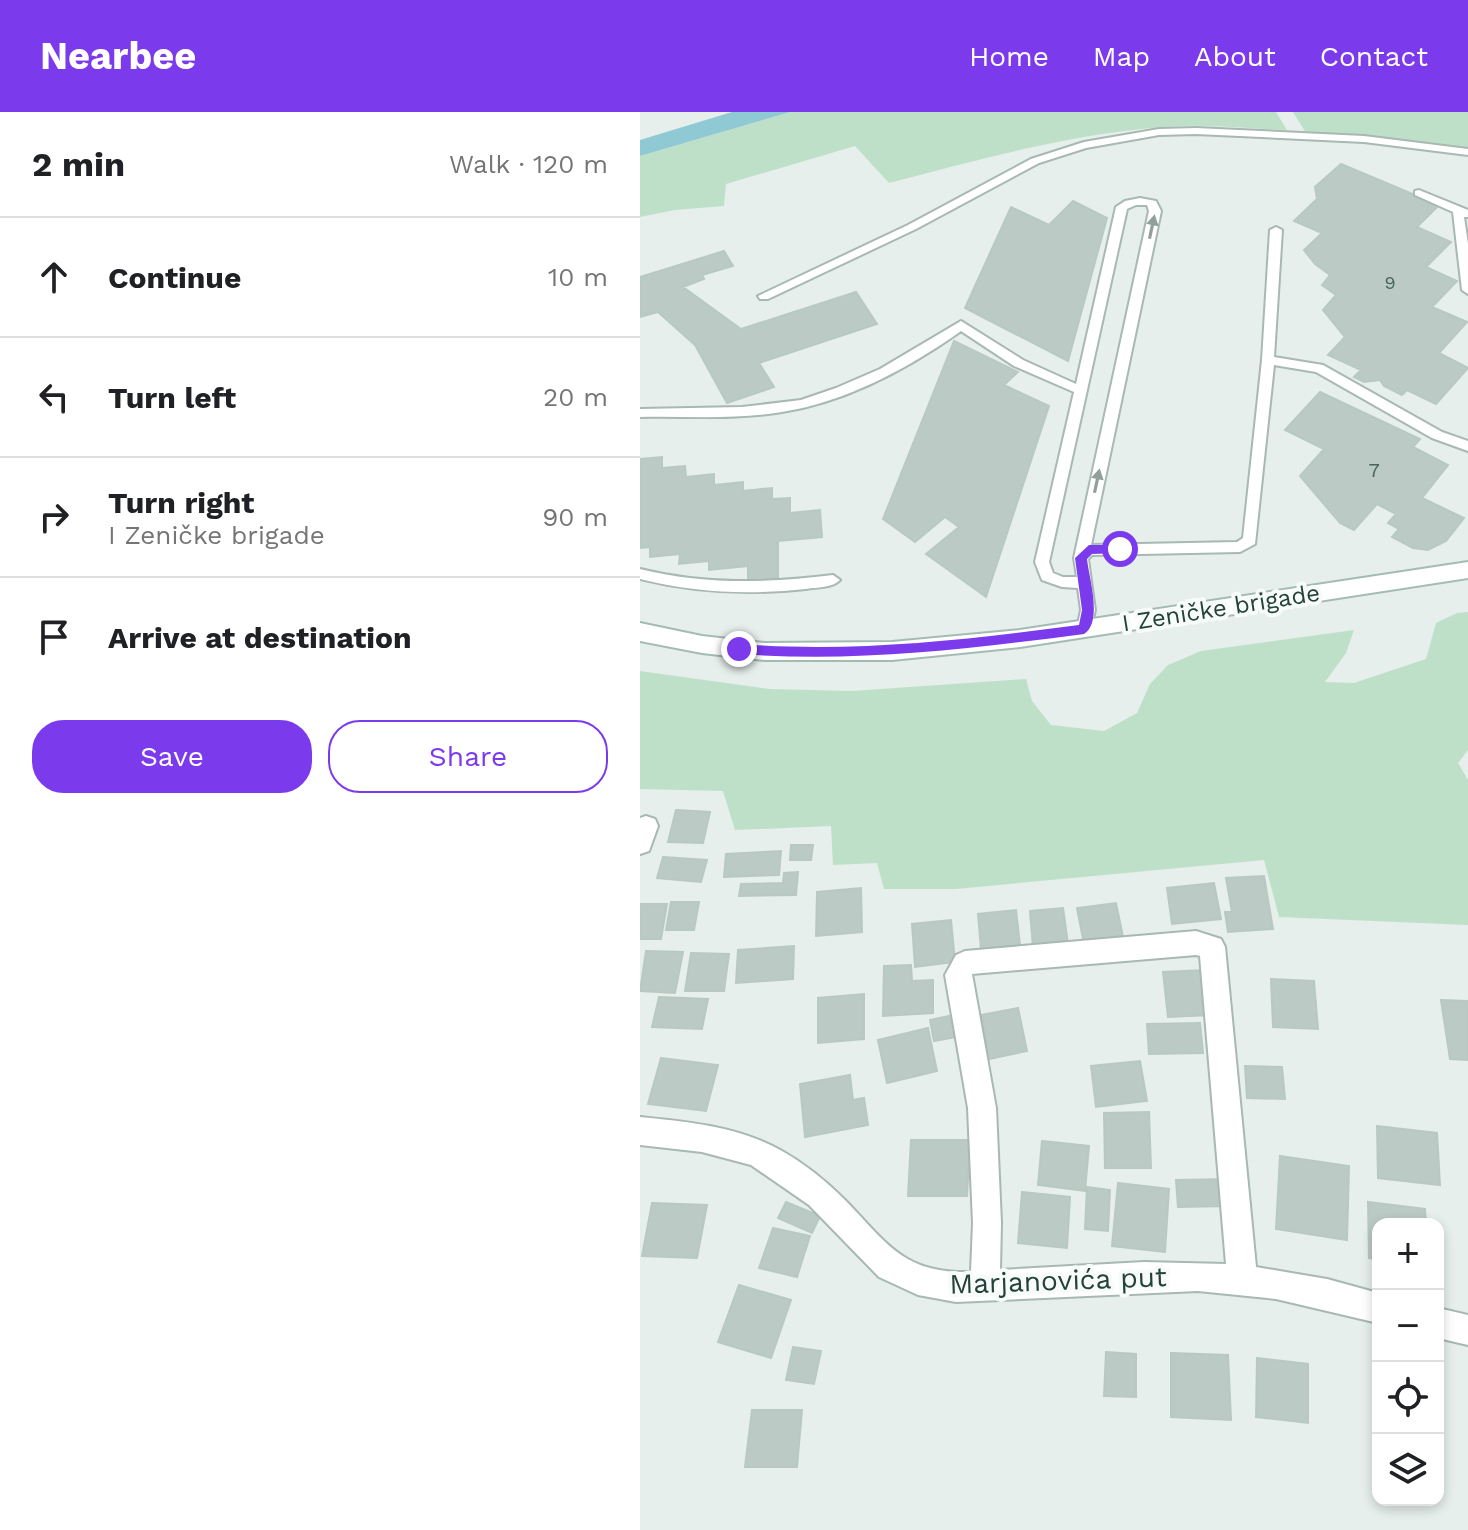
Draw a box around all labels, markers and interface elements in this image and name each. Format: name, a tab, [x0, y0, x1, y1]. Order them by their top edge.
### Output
text: Nearbee	[40, 34, 196, 78]
text: Home	[969, 40, 1049, 73]
text: Map	[1093, 40, 1150, 73]
text: About	[1194, 40, 1276, 73]
text: Contact	[1320, 40, 1428, 73]
text: 2 min	[32, 144, 125, 184]
text: Walk · 120 m	[449, 149, 608, 179]
one-way arrow	[1146, 214, 1159, 239]
icon: ahead	[32, 255, 76, 299]
text: Continue	[108, 260, 241, 295]
text: 10 m	[548, 262, 608, 292]
house number: 9	[1384, 272, 1396, 293]
icon: left	[32, 375, 76, 419]
text: Turn left	[108, 380, 236, 415]
text: 20 m	[543, 382, 608, 412]
house number: 7	[1368, 458, 1380, 482]
one-way arrow	[1091, 469, 1104, 494]
text: Turn right	[108, 485, 254, 520]
icon: right	[32, 495, 76, 539]
text: 90 m	[542, 502, 608, 532]
text: I Zeničke brigade	[108, 520, 325, 550]
route start	[1102, 531, 1138, 567]
street label: I Zeničke brigade	[1120, 579, 1322, 637]
icon: arrive	[32, 615, 76, 659]
text: Arrive at destination	[108, 620, 412, 655]
route end	[721, 631, 757, 667]
button: Save	[32, 720, 312, 793]
button: Share	[328, 720, 608, 793]
map controls	[1372, 1218, 1444, 1506]
button: +	[1372, 1218, 1444, 1290]
street label: Marjanovića put	[949, 1260, 1168, 1301]
button: −	[1372, 1290, 1444, 1362]
button: locate	[1372, 1362, 1444, 1434]
button: layers	[1372, 1434, 1444, 1506]

